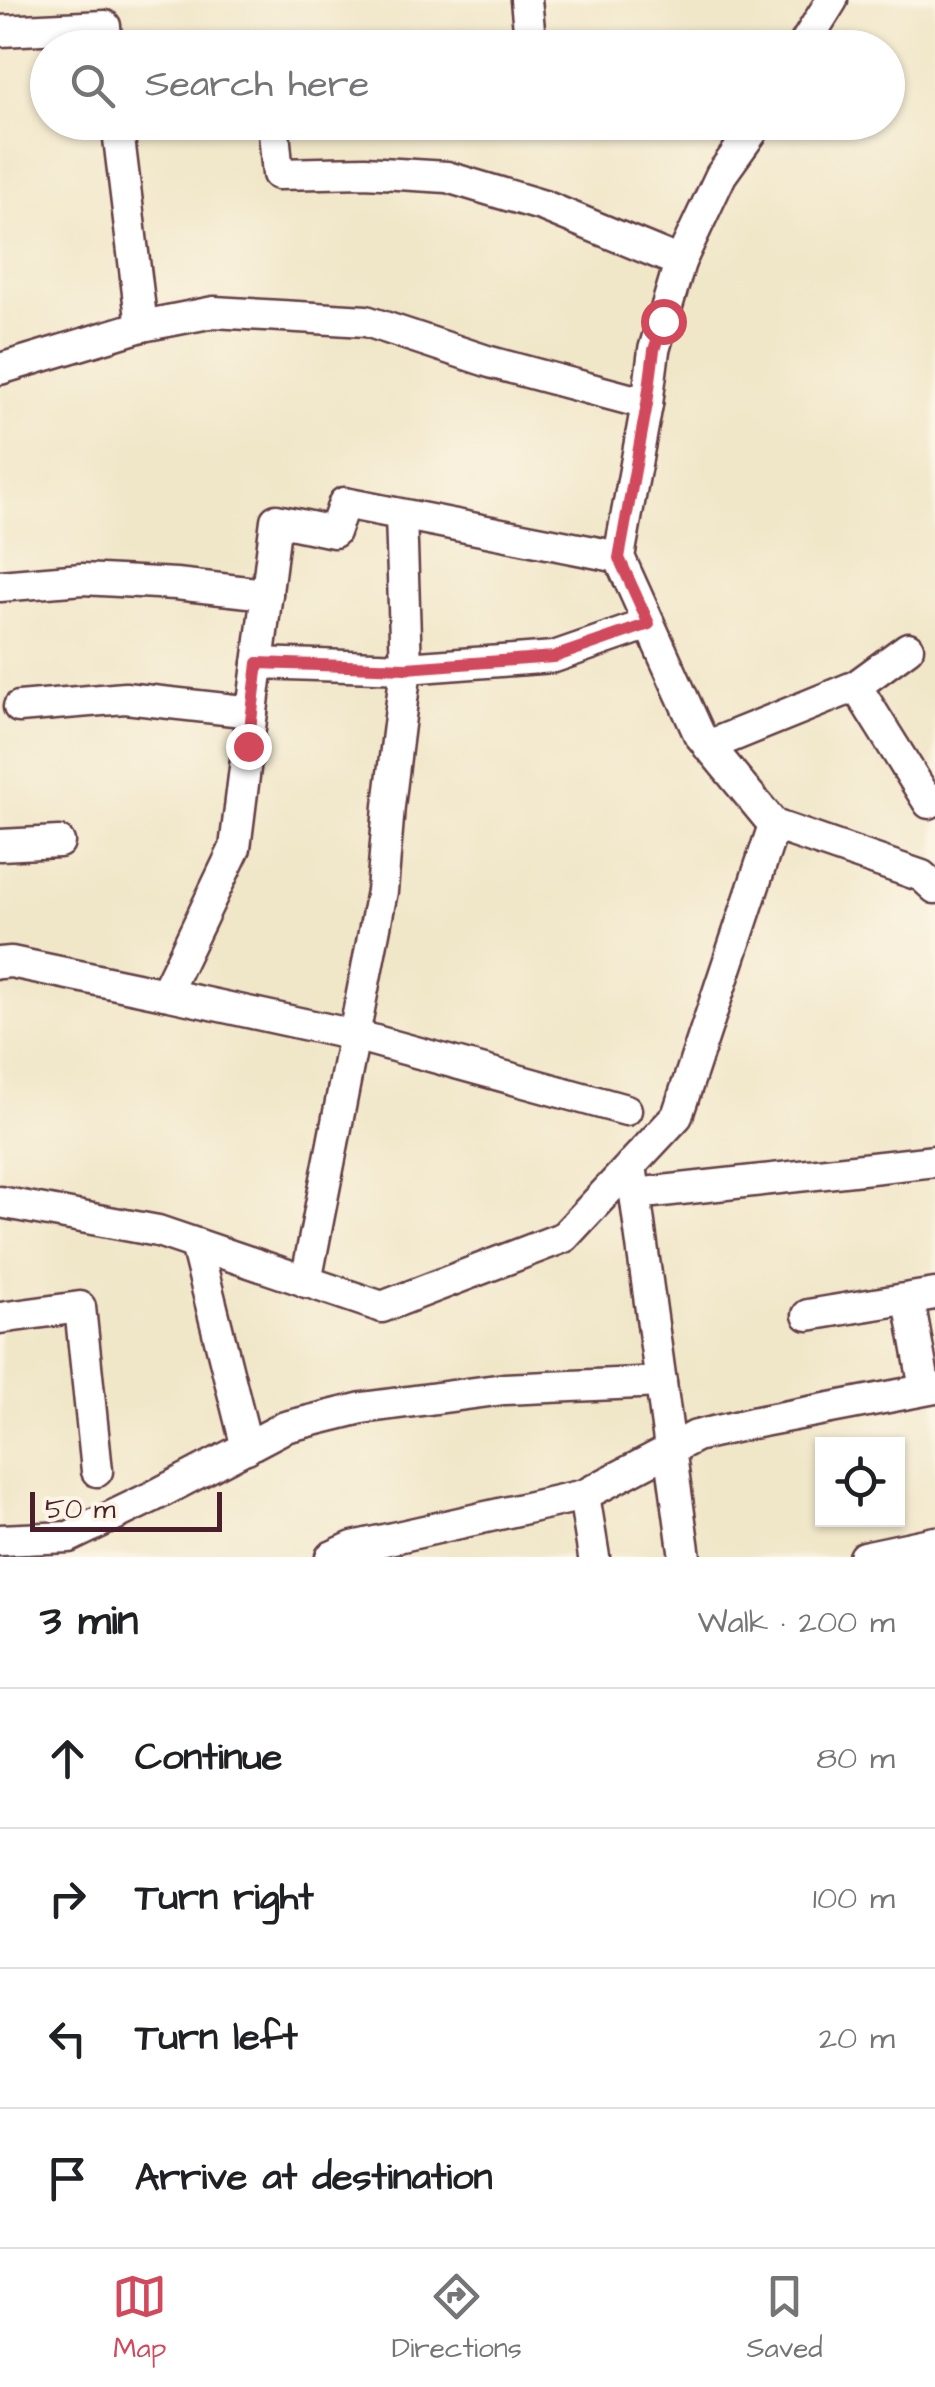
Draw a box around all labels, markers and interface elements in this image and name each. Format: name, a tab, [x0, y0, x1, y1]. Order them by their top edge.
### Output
search box	[30, 30, 905, 140]
icon: search	[65, 58, 120, 113]
text: Search here	[145, 59, 369, 111]
route start	[641, 299, 687, 345]
route end	[226, 724, 272, 770]
map controls	[815, 1437, 905, 1527]
button: locate	[815, 1437, 905, 1527]
scale bar	[30, 1487, 222, 1532]
text: 50 m	[45, 1490, 116, 1529]
text: 3 min	[40, 1593, 138, 1651]
text: Walk · 200 m	[697, 1600, 895, 1645]
icon: ahead	[40, 1731, 95, 1786]
text: Continue	[135, 1732, 282, 1784]
text: 80 m	[816, 1736, 895, 1781]
icon: right	[40, 1871, 95, 1926]
text: Turn right	[135, 1872, 314, 1924]
text: 100 m	[813, 1876, 895, 1921]
icon: left	[40, 2011, 95, 2066]
text: Turn left	[135, 2012, 298, 2064]
text: 20 m	[819, 2016, 895, 2061]
icon: arrive	[40, 2151, 95, 2206]
text: Arrive at destination	[135, 2152, 492, 2204]
tab: Map	[112, 2269, 167, 2368]
tab: Directions	[392, 2269, 522, 2368]
tab: Saved	[746, 2269, 823, 2368]

